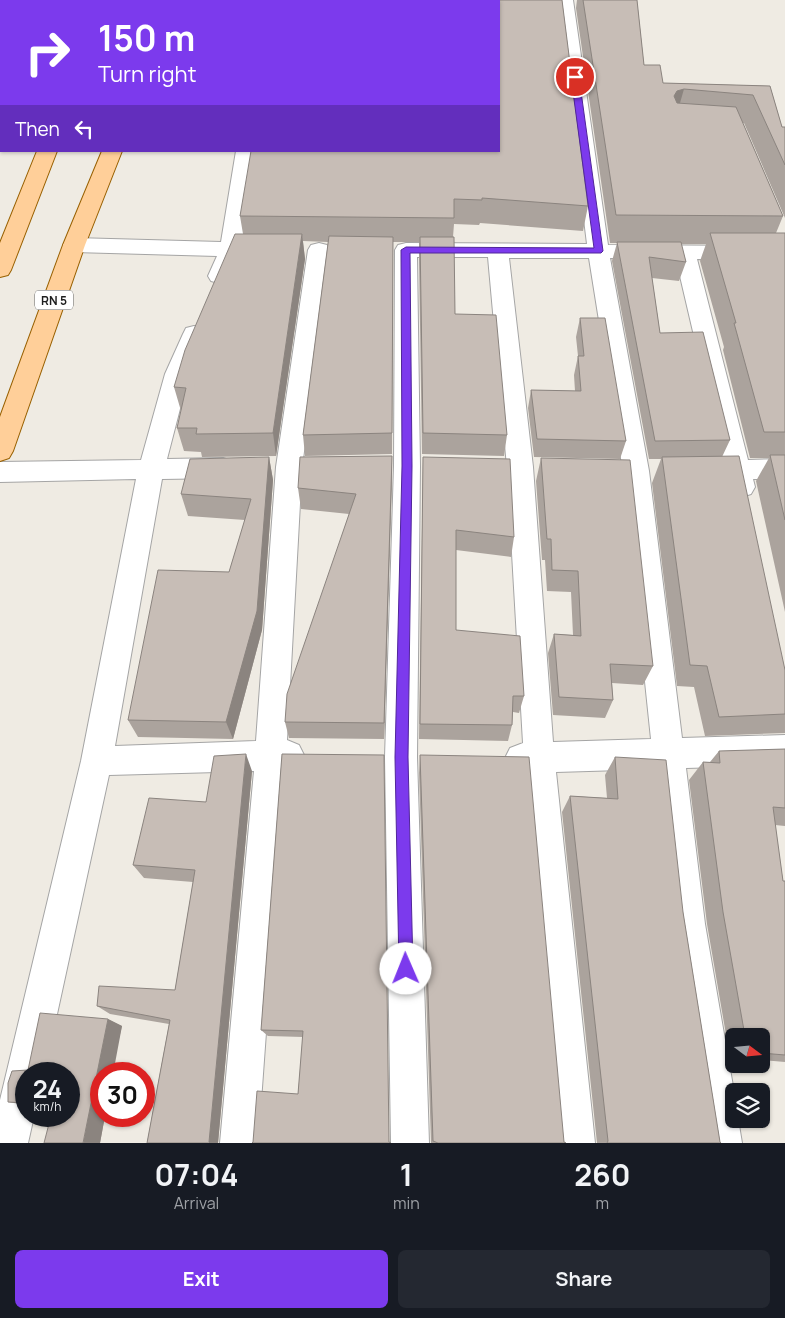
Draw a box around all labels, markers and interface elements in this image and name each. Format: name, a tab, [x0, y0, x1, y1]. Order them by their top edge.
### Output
text: 150 m	[98, 14, 195, 62]
icon: right	[15, 20, 80, 85]
pin	[554, 56, 596, 98]
text: Turn right	[98, 59, 196, 89]
icon: arrive	[561, 63, 589, 91]
icon: left	[70, 115, 98, 143]
text: Then	[15, 116, 60, 142]
road number: RN 5	[35, 290, 73, 310]
position arrow	[379, 942, 431, 994]
north arrow	[725, 1028, 770, 1072]
map controls	[725, 1028, 770, 1128]
speed limit sign: 30	[90, 1062, 155, 1127]
text: 24	[33, 1071, 62, 1106]
button: layers	[725, 1083, 770, 1128]
text: km/h	[34, 1098, 61, 1115]
text: 07:04	[154, 1154, 238, 1195]
text: 1	[400, 1154, 413, 1195]
text: 260	[574, 1154, 631, 1195]
text: Arrival	[174, 1192, 219, 1214]
text: min	[393, 1192, 420, 1214]
text: m	[596, 1192, 609, 1214]
button: Exit	[15, 1250, 388, 1308]
button: Share	[398, 1250, 770, 1308]

